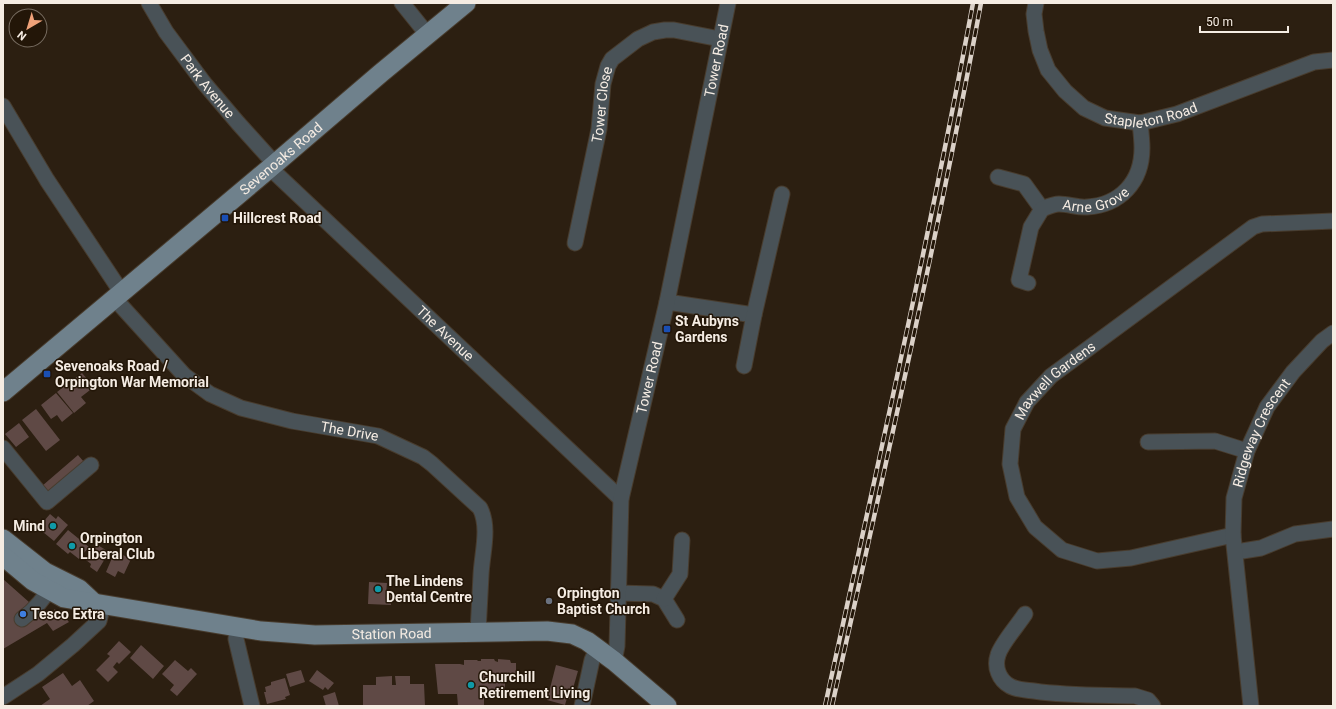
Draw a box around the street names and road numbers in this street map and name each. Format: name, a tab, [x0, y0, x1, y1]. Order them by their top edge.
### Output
street label: Tower Road	[701, 23, 731, 98]
street label: Park Avenue	[177, 51, 238, 121]
street label: Tower Close	[588, 65, 615, 144]
street label: Stapleton Road	[1103, 99, 1200, 131]
street label: Sevenoaks Road	[236, 119, 325, 198]
street label: Arne Grove	[1062, 184, 1132, 215]
street label: The Avenue	[413, 303, 477, 364]
street label: Maxwell Gardens	[1011, 338, 1098, 422]
street label: Tower Road	[633, 340, 666, 415]
street label: Ridgeway Crescent	[1229, 375, 1294, 489]
street label: The Drive	[319, 418, 380, 444]
street label: Station Road	[352, 625, 432, 642]

